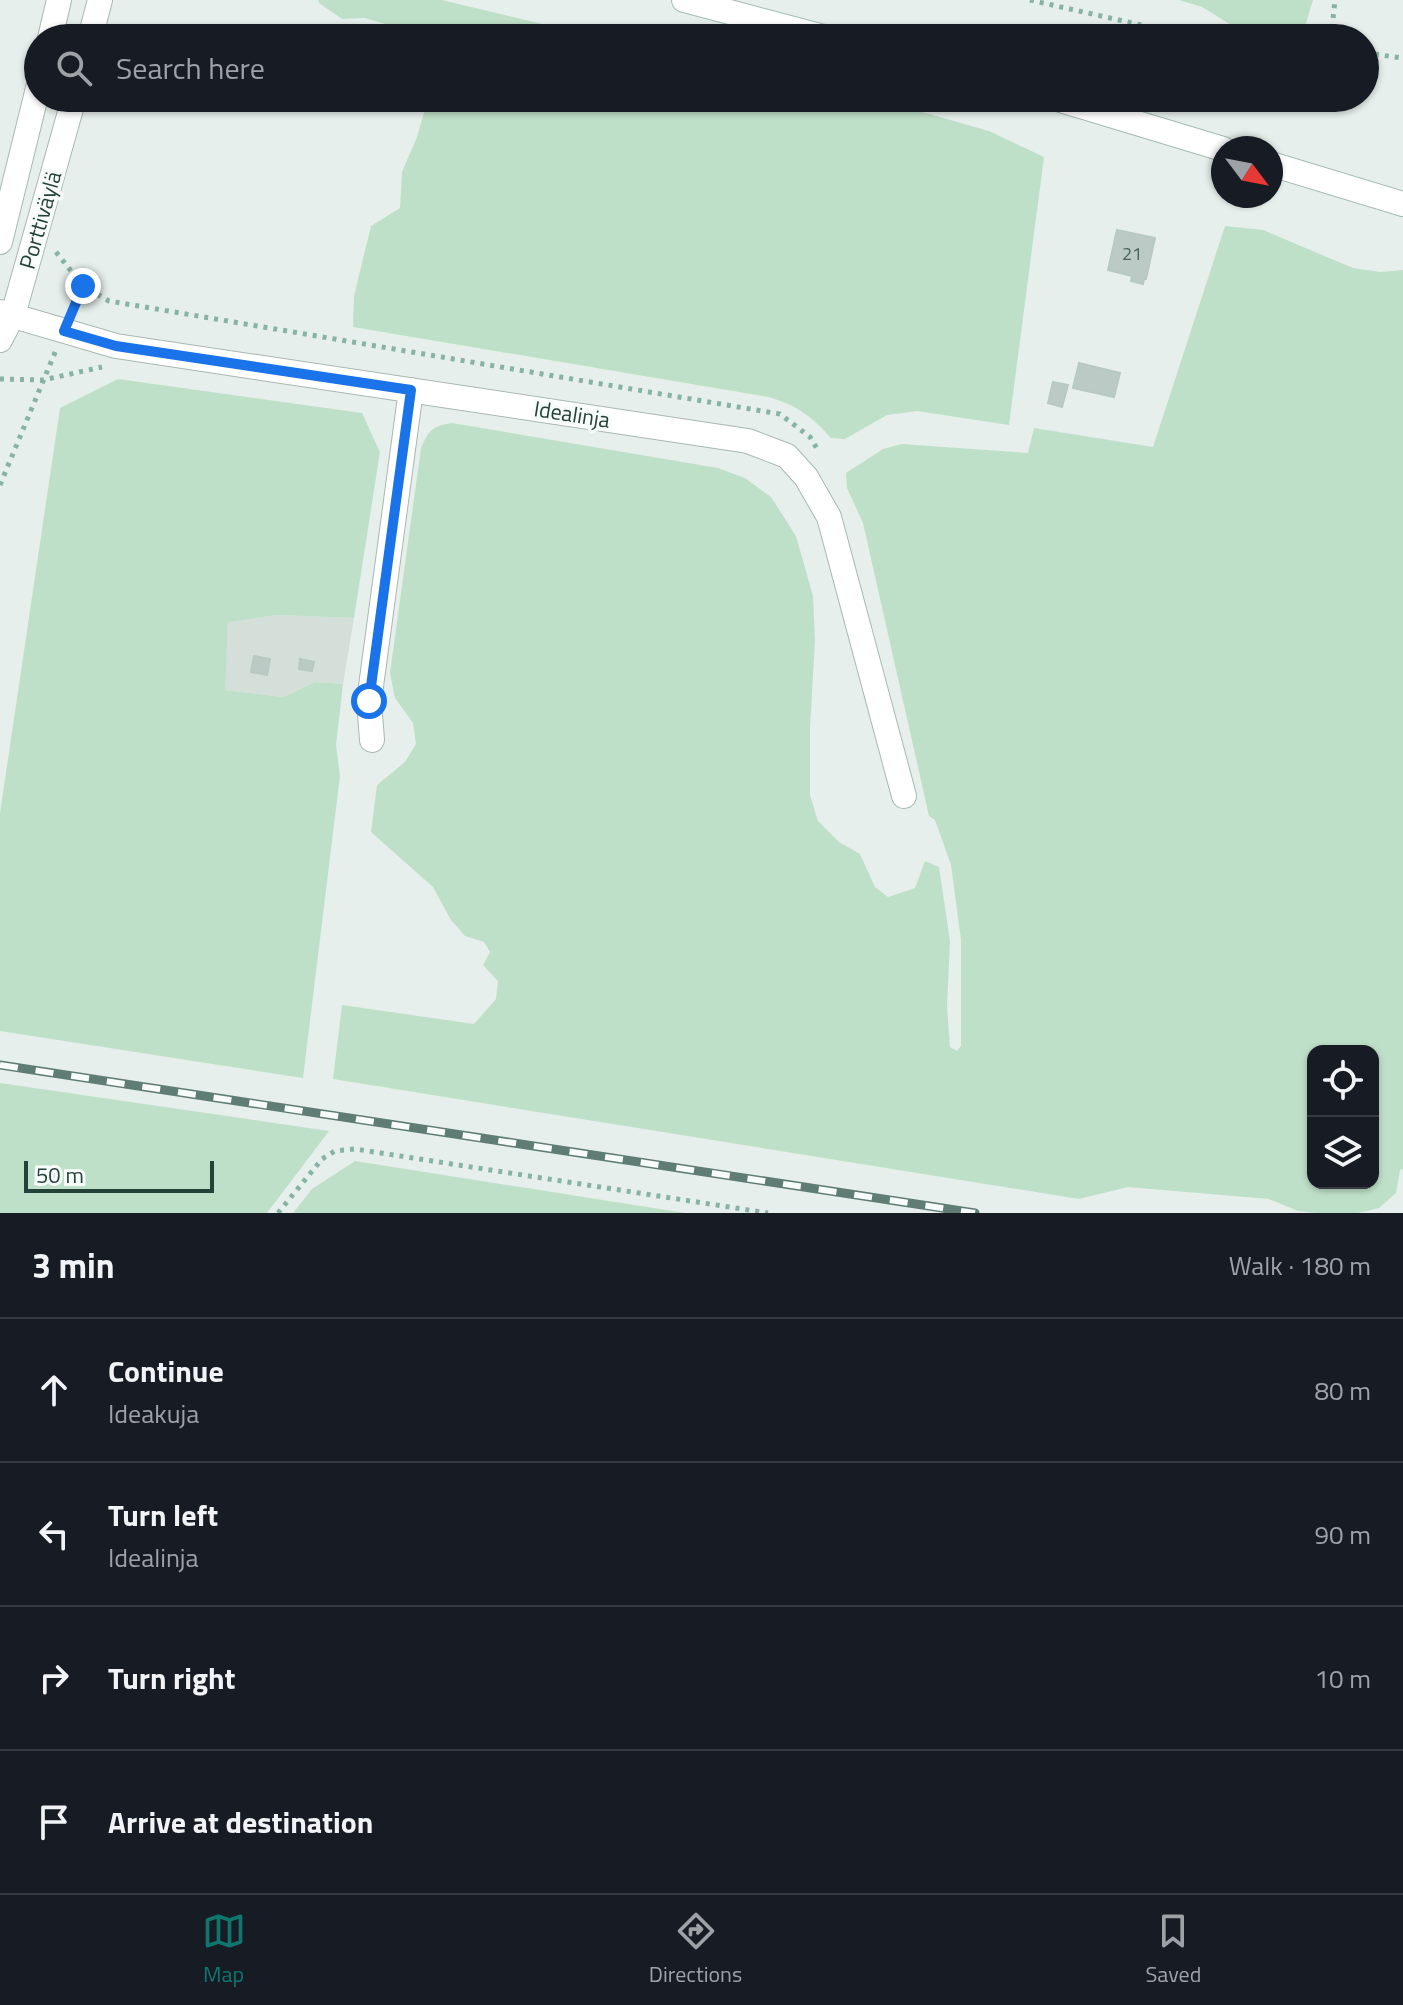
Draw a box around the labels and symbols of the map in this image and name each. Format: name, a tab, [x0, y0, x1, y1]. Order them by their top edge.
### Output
north arrow	[1211, 136, 1283, 208]
street label: Porttiväylä	[10, 167, 70, 273]
house number: 21	[1122, 240, 1142, 267]
route end	[65, 268, 101, 304]
street label: Idealinja	[531, 391, 613, 437]
route start	[351, 683, 387, 719]
scale bar	[24, 1157, 214, 1193]

